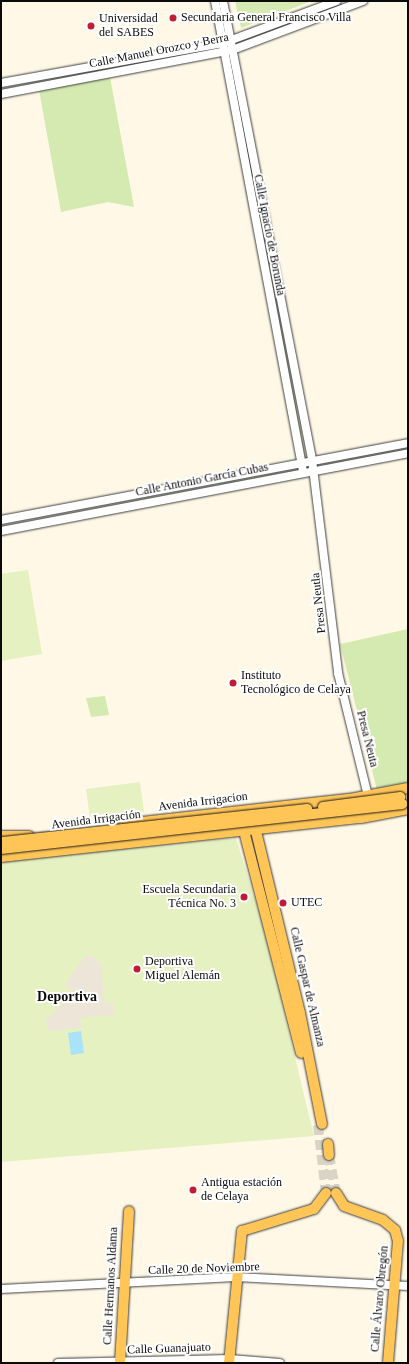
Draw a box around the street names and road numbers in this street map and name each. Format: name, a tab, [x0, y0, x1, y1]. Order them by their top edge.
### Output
street label: Calle Manuel Orozco y Berra	[88, 30, 230, 72]
street label: Calle Ignacio de Borunda	[250, 173, 288, 297]
street label: Calle Antonio García Cubas	[134, 460, 270, 500]
street label: Presa Neutla	[309, 572, 329, 634]
street label: Presa Neuta	[353, 709, 381, 769]
street label: Avenida Irrigacion	[157, 789, 249, 815]
street label: Avenida Irrigación	[50, 807, 142, 833]
street label: Calle Gaspar de Almanza	[286, 925, 328, 1049]
street label: Calle Hermanos Aldama	[101, 1226, 121, 1346]
street label: Calle Álvaro Obregón	[368, 1245, 392, 1353]
street label: Calle 20 de Noviembre	[148, 1260, 260, 1278]
street label: Calle Guanajuato	[127, 1340, 211, 1358]

